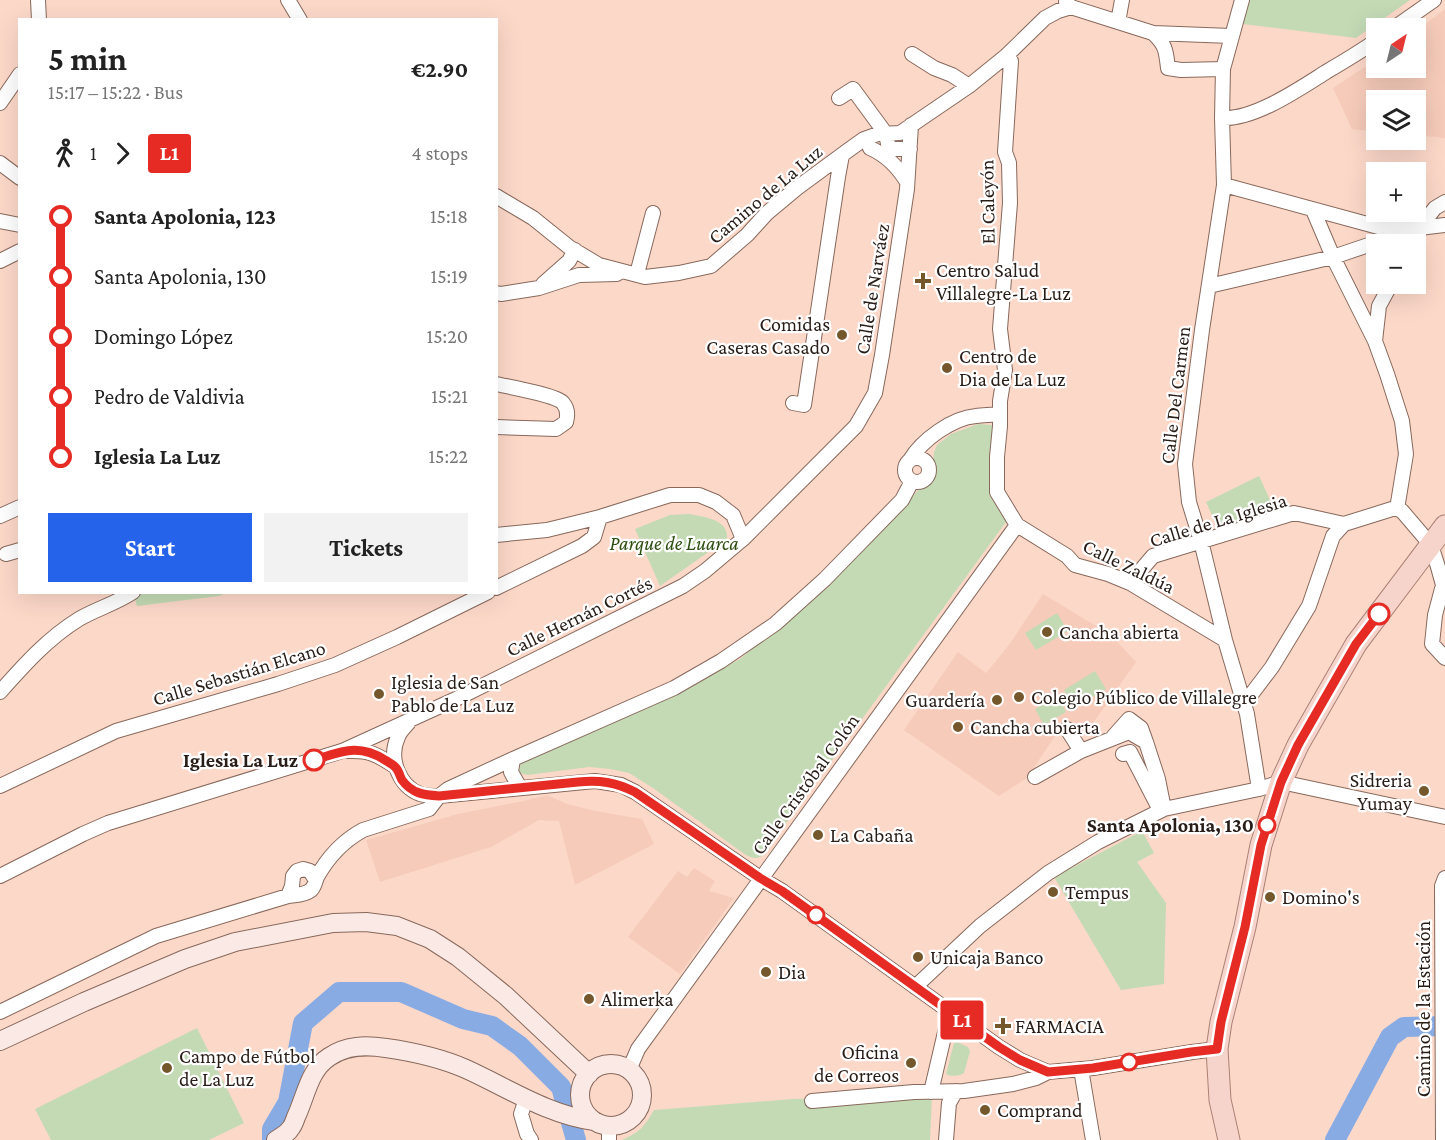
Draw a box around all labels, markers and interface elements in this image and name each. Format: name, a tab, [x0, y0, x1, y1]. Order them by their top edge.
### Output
north arrow	[1366, 18, 1426, 78]
map controls	[1366, 18, 1426, 294]
text: 5 min	[48, 40, 127, 77]
text: €2.90	[411, 57, 468, 82]
text: 15:17 – 15:22 · Bus	[48, 81, 183, 103]
button: layers	[1366, 90, 1426, 150]
icon: walk	[48, 137, 81, 170]
icon: forward	[106, 137, 139, 170]
street label: Camino de La Luz	[704, 140, 826, 248]
text: L1	[160, 141, 179, 165]
text: 1	[90, 142, 97, 164]
text: 4 stops	[411, 142, 468, 164]
street label: El Caleyón	[975, 159, 1000, 244]
button: +	[1366, 162, 1426, 222]
text: Santa Apolonia, 123	[94, 204, 276, 229]
text: 15:18	[430, 205, 468, 227]
street label: Calle de Narváez	[851, 222, 893, 356]
button: −	[1366, 234, 1426, 294]
place label: Centro Salud Villalegre-La Luz	[936, 259, 1071, 305]
text: Santa Apolonia, 130	[94, 264, 267, 289]
text: 15:19	[431, 265, 468, 287]
marker: Centro Salud Villalegre-La Luz	[914, 272, 932, 290]
place label: Comidas Caseras Casado	[706, 313, 830, 358]
text: Domingo López	[94, 324, 233, 349]
text: 15:20	[427, 325, 468, 347]
street label: Calle Del Carmen	[1156, 325, 1194, 465]
marker: Comidas Caseras Casado	[835, 328, 849, 342]
place label: Centro de Dia de La Luz	[959, 345, 1066, 390]
marker: Centro de Dia de La Luz	[940, 361, 954, 375]
text: Pedro de Valdivia	[94, 384, 245, 409]
text: 15:21	[431, 385, 468, 407]
text: Iglesia La Luz	[94, 444, 220, 469]
text: 15:22	[428, 445, 468, 467]
street label: Calle de La Iglesia	[1147, 489, 1289, 552]
button: Start	[48, 513, 252, 582]
button: Tickets	[264, 513, 468, 582]
park label: Parque de Luarca	[609, 532, 739, 555]
street label: Calle Zaldúa	[1080, 534, 1178, 598]
street label: Calle Hernán Cortés	[503, 571, 656, 661]
unlabelled marker	[1368, 603, 1390, 625]
place label: Cancha abierta	[1059, 621, 1179, 643]
marker: Cancha abierta	[1040, 625, 1054, 639]
street label: Calle Sebastián Elcano	[150, 636, 328, 710]
place label: Iglesia de San Pablo de La Luz	[391, 671, 514, 716]
place label: Colegio Público de Villalegre	[1031, 686, 1257, 709]
marker: Iglesia de San Pablo de La Luz	[372, 687, 386, 701]
place label: Guardería	[905, 689, 985, 711]
marker: Colegio Público de Villalegre	[1012, 690, 1026, 704]
marker: Guardería	[990, 693, 1004, 707]
street label: Calle Cristóbal Colón	[747, 709, 864, 859]
place label: Cancha cubierta	[970, 716, 1100, 738]
marker: Cancha cubierta	[951, 720, 965, 734]
place label: Iglesia La Luz	[183, 749, 298, 771]
marker: Iglesia La Luz	[303, 749, 325, 771]
place label: Sidreria Yumay	[1350, 769, 1413, 815]
marker: Sidreria Yumay	[1417, 784, 1431, 798]
place label: Santa Apolonia, 130	[1087, 814, 1254, 836]
marker: Santa Apolonia, 130	[1258, 816, 1276, 834]
place label: La Cabaña	[830, 824, 913, 846]
marker: La Cabaña	[811, 828, 825, 842]
place label: Tempus	[1065, 881, 1129, 904]
marker: Tempus	[1046, 885, 1060, 899]
place label: Domino's	[1282, 886, 1360, 908]
marker: Domino's	[1263, 890, 1277, 904]
unlabelled marker	[807, 906, 825, 924]
street label: Camino de la Estación	[1412, 920, 1434, 1097]
place label: Unicaja Banco	[930, 946, 1043, 969]
marker: Unicaja Banco	[911, 950, 925, 964]
place label: Dia	[778, 961, 806, 983]
marker: Dia	[759, 965, 773, 979]
place label: Alimerka	[601, 988, 673, 1010]
marker: Alimerka	[582, 992, 596, 1006]
line badge: L1	[935, 1000, 989, 1040]
text: L1	[952, 1008, 972, 1032]
place label: FARMACIA	[1015, 1015, 1105, 1037]
marker: FARMACIA	[996, 1019, 1010, 1033]
place label: Oficina de Correos	[814, 1041, 899, 1086]
place label: Campo de Fútbol de La Luz	[179, 1045, 315, 1090]
unlabelled marker	[1120, 1053, 1138, 1071]
marker: Oficina de Correos	[904, 1056, 918, 1070]
marker: Campo de Fútbol de La Luz	[160, 1061, 174, 1075]
place label: Comprand	[997, 1099, 1083, 1122]
marker: Comprand	[978, 1103, 992, 1117]

